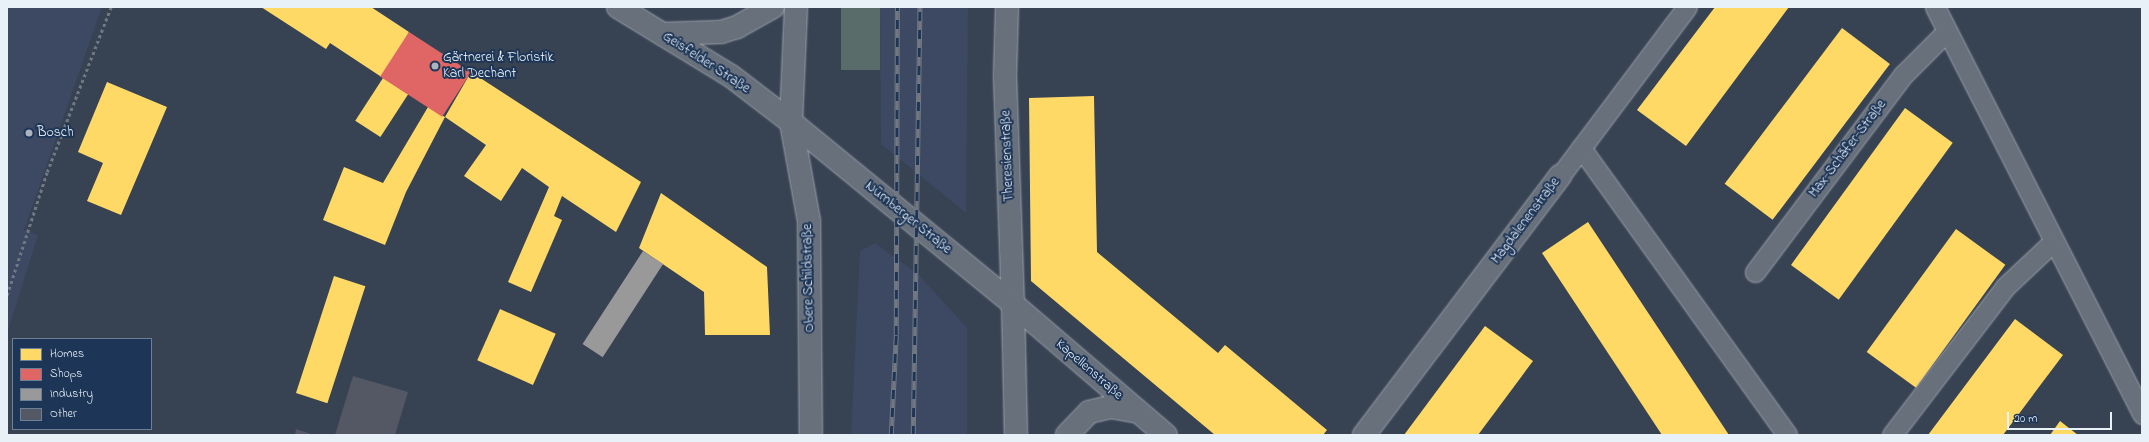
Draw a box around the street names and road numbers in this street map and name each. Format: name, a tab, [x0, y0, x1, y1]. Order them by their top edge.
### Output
street label: Geisfelder Straße	[659, 28, 753, 98]
street label: Max-Schäfer-Straße	[1806, 97, 1890, 201]
street label: Theresienstraße	[998, 110, 1018, 202]
street label: Magdalenenstraße	[1488, 174, 1564, 268]
street label: Nürnberger Straße	[861, 178, 955, 258]
street label: Obere Schildstraße	[800, 223, 818, 333]
street label: Kapellenstraße	[1052, 336, 1126, 404]

